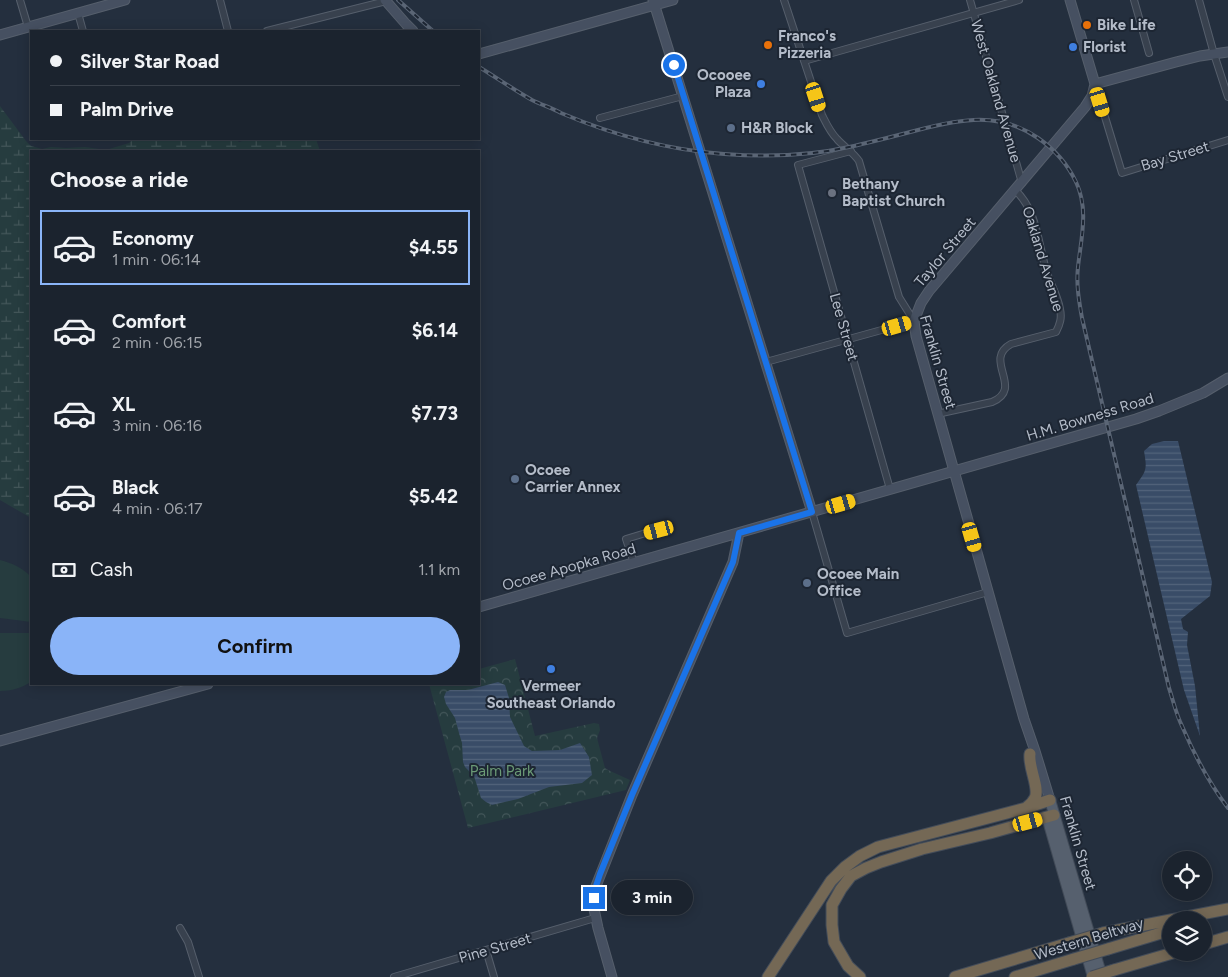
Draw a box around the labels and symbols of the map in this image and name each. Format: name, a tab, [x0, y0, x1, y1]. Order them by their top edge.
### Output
place label: Bike Life	[1097, 16, 1156, 34]
street label: West Oakland Avenue	[967, 18, 1025, 164]
marker: Bike Life	[1081, 19, 1093, 31]
place label: Franco's Pizzeria	[778, 27, 836, 62]
place label: Florist	[1083, 38, 1126, 56]
marker: Franco's Pizzeria	[762, 39, 774, 51]
marker: Florist	[1067, 41, 1079, 53]
route start	[663, 54, 685, 76]
place label: Ocooee Plaza	[697, 66, 752, 101]
marker: Ocooee Plaza	[755, 78, 767, 90]
car	[804, 80, 827, 114]
car	[1088, 85, 1111, 119]
place label: H&R Block	[741, 119, 813, 137]
marker: H&R Block	[725, 122, 737, 134]
street label: Bay Street	[1139, 137, 1212, 175]
place label: Bethany Baptist Church	[842, 175, 945, 210]
marker: Bethany Baptist Church	[826, 187, 838, 199]
street label: Oakland Avenue	[1018, 204, 1068, 314]
street label: Taylor Street	[911, 213, 980, 291]
street label: Lee Street	[826, 291, 862, 363]
street label: Franklin Street	[916, 313, 960, 412]
car	[880, 315, 913, 337]
street label: H.M. Bowness Road	[1024, 389, 1156, 445]
place label: Ocoee Carrier Annex	[525, 461, 621, 496]
marker: Ocoee Carrier Annex	[509, 473, 521, 485]
car	[824, 493, 857, 515]
car	[642, 519, 675, 541]
car	[960, 521, 983, 553]
street label: Ocoee Apopka Road	[500, 539, 638, 595]
place label: Ocoee Main Office	[817, 565, 899, 600]
marker: Ocoee Main Office	[801, 577, 813, 589]
marker: Vermeer Southeast Orlando	[545, 663, 557, 675]
place label: Vermeer Southeast Orlando	[486, 677, 616, 712]
park label: Palm Park	[470, 762, 535, 780]
street label: Franklin Street	[1056, 794, 1100, 893]
car	[1011, 811, 1044, 833]
callout: 3 min	[612, 880, 694, 916]
route end	[583, 887, 605, 909]
street label: Western Beltway	[1032, 914, 1146, 964]
street label: Pine Street	[457, 929, 534, 967]

